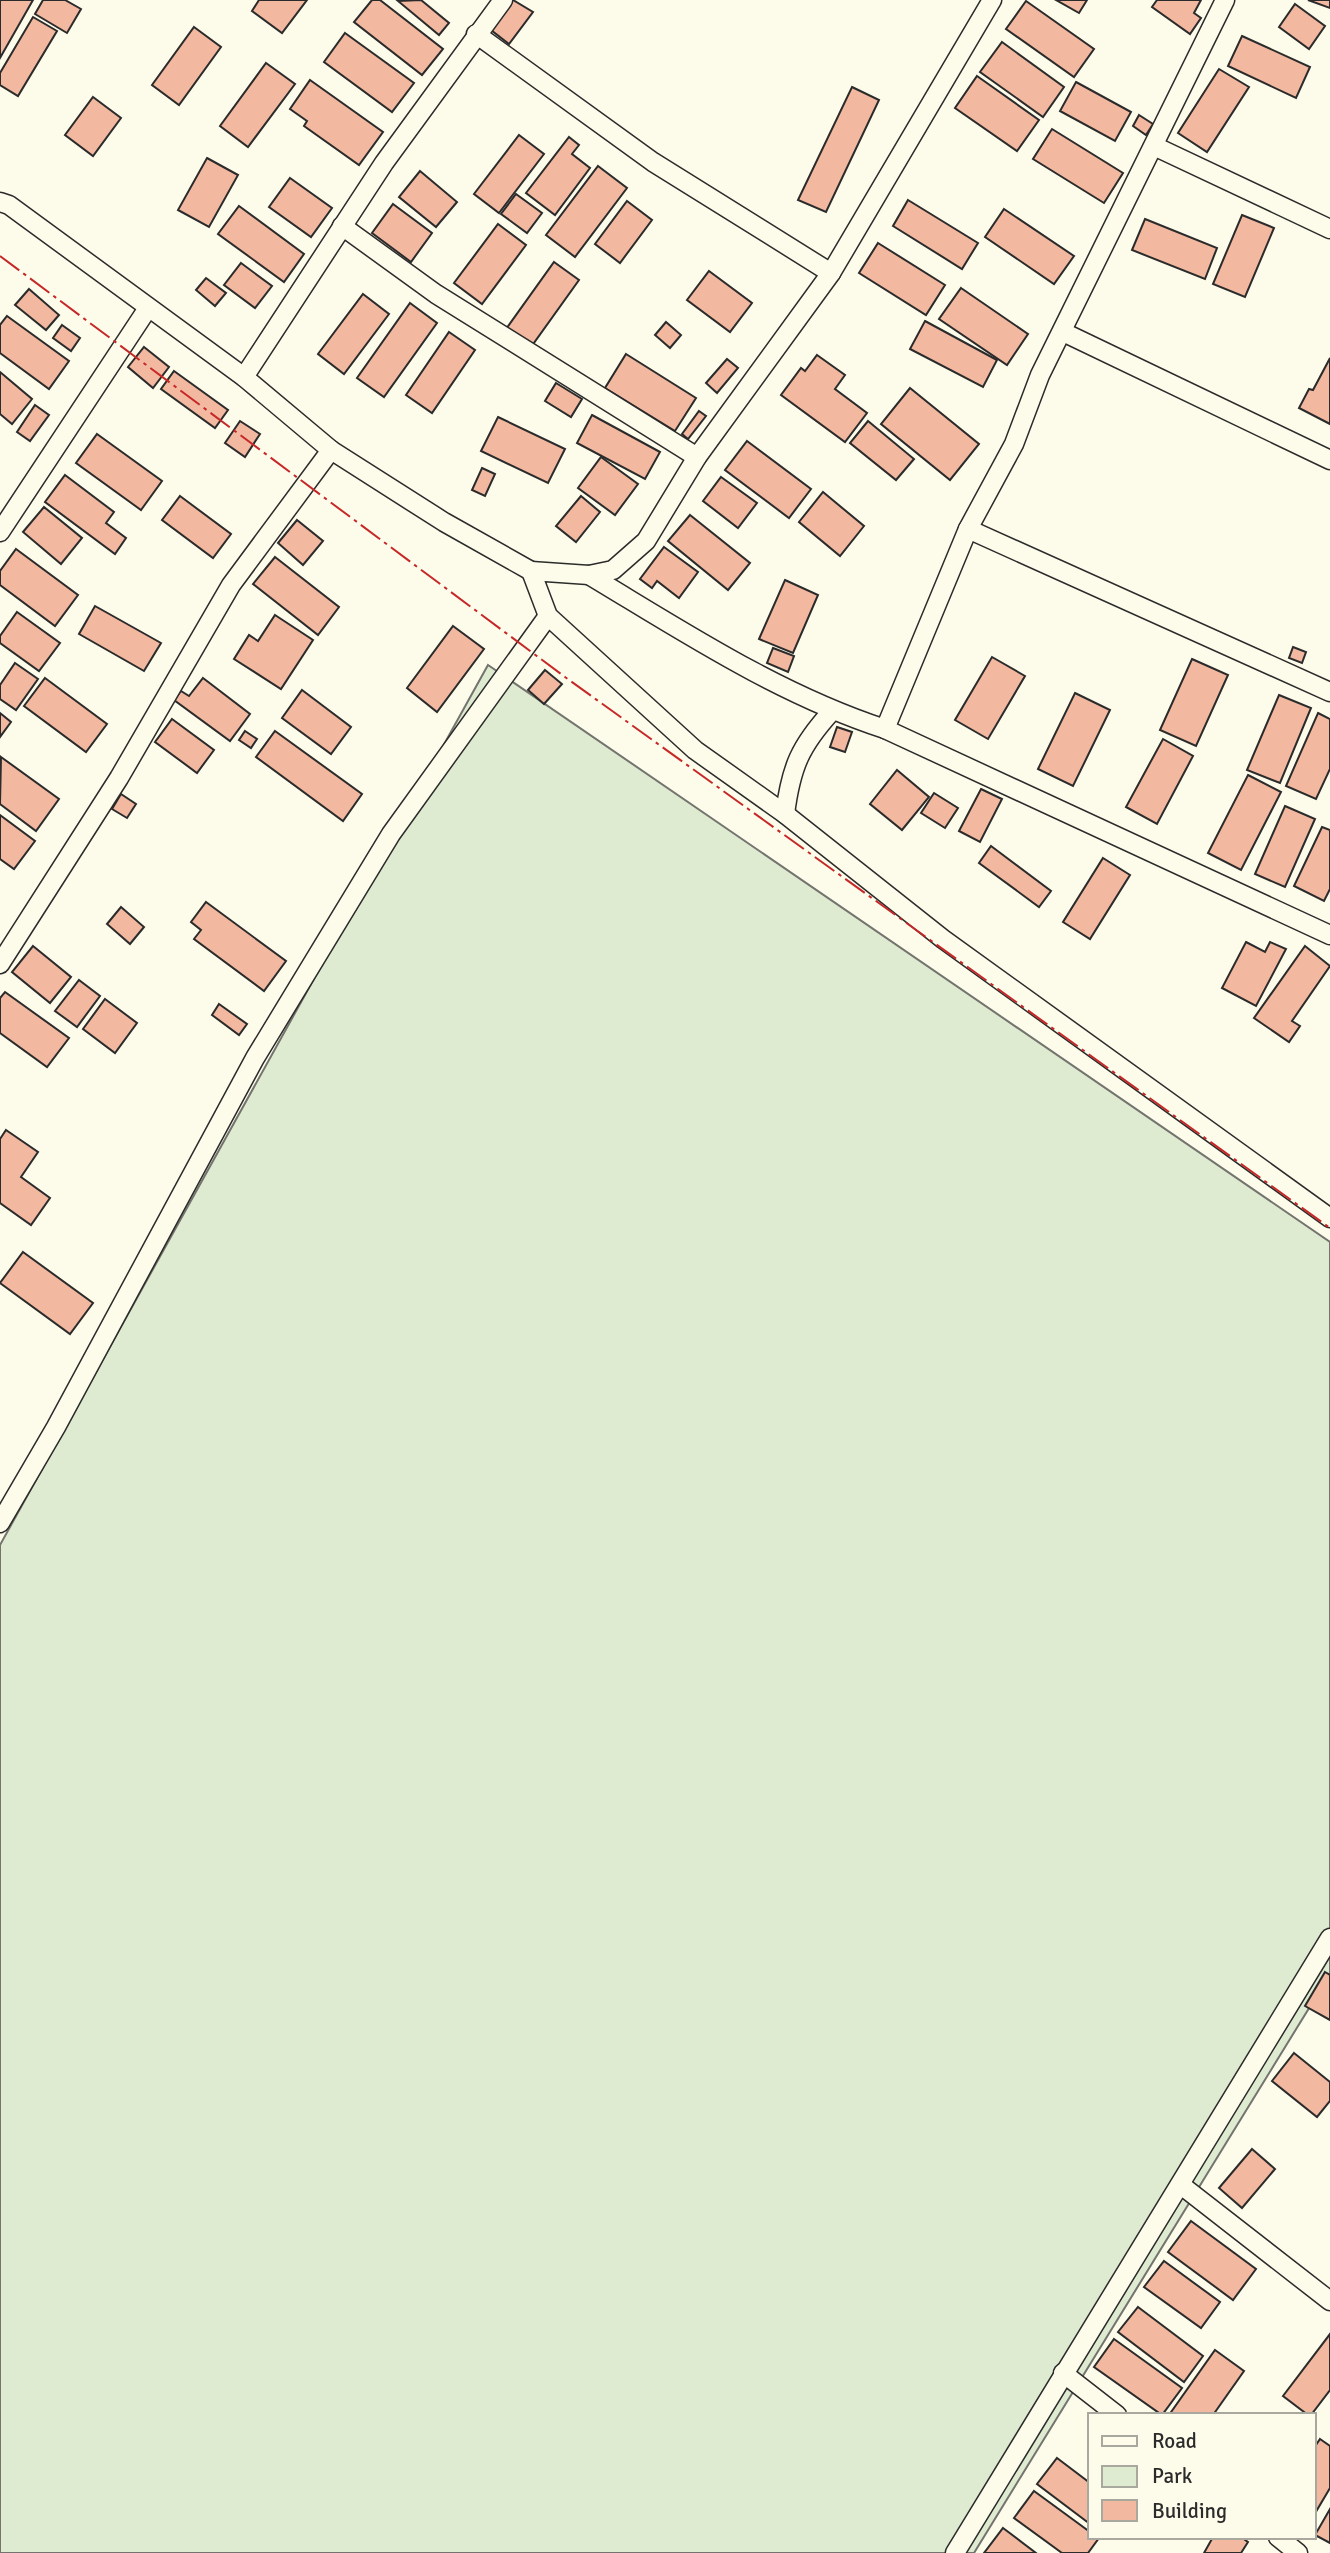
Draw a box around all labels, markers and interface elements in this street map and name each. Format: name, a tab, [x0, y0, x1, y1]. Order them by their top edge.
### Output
legend	[1088, 2413, 1316, 2539]
text: Road	[1152, 2428, 1197, 2454]
text: Park	[1152, 2463, 1193, 2489]
text: Building	[1152, 2498, 1227, 2524]

